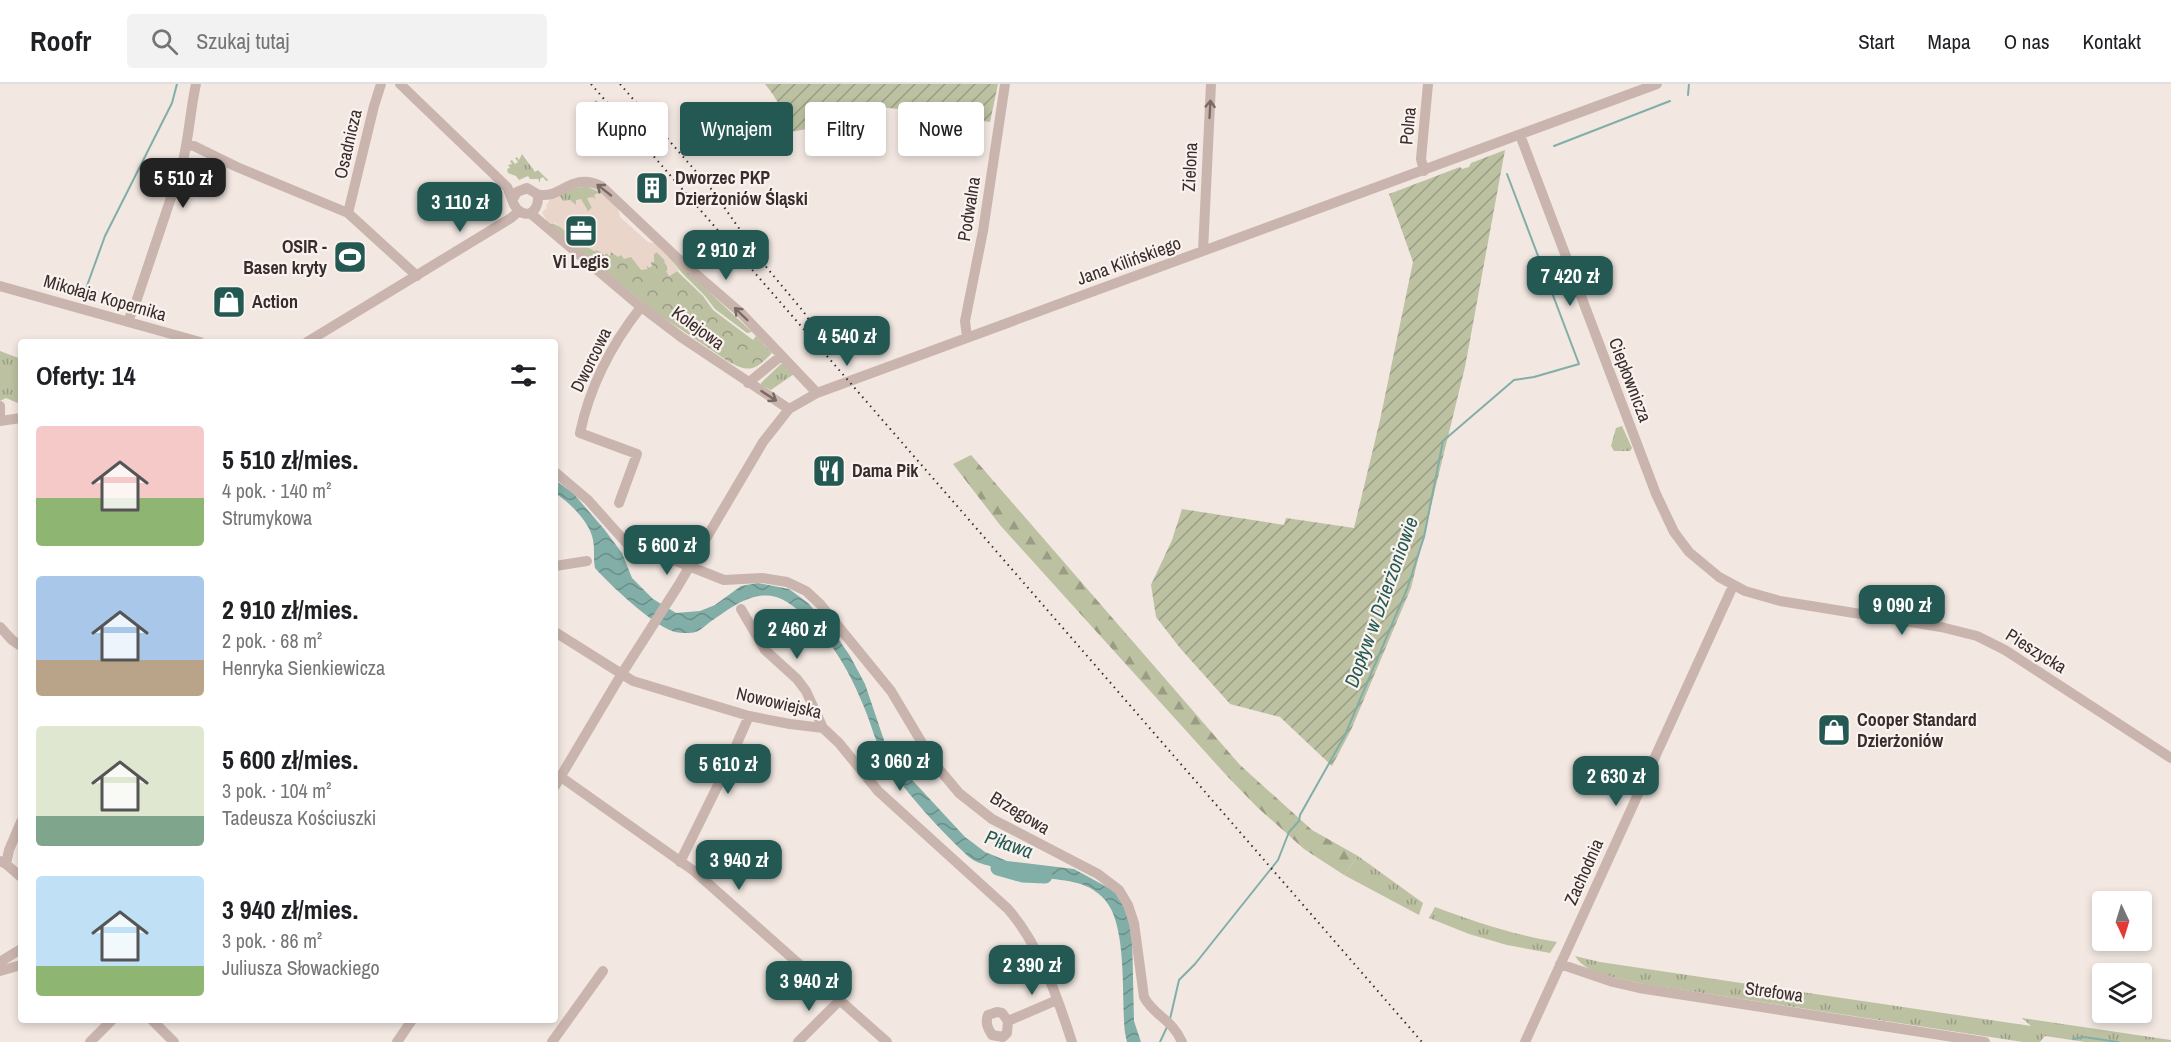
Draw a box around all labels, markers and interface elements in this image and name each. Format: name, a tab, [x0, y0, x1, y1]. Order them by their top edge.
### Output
search box	[127, 14, 547, 68]
text: Roofr	[30, 22, 91, 60]
icon: search	[148, 25, 181, 58]
text: Szukaj tutaj	[196, 26, 289, 56]
text: Start	[1858, 27, 1895, 56]
text: Mapa	[1928, 27, 1971, 56]
text: O nas	[2004, 27, 2050, 56]
text: Kontakt	[2083, 27, 2141, 56]
one-way arrow	[1204, 100, 1215, 120]
chip: Kupno	[576, 102, 668, 156]
chip: Wynajem	[680, 102, 793, 156]
chip: Filtry	[805, 102, 886, 156]
chip: Nowe	[898, 102, 984, 156]
street label: Polna	[1393, 106, 1422, 146]
street label: Osadnicza	[327, 107, 368, 181]
street label: Zielona	[1176, 142, 1203, 192]
pin: 5 510 zł	[121, 158, 245, 209]
text: 5 510 zł	[154, 164, 212, 191]
place label: Dworzec PKP Dzierżoniów Śląski	[675, 165, 808, 211]
building icon: Dworzec PKP Dzierżoniów Śląski	[634, 170, 670, 206]
street label: Podwalna	[951, 175, 986, 243]
pin: 3 110 zł	[398, 182, 522, 233]
one-way arrow	[596, 184, 612, 196]
text: 3 110 zł	[431, 188, 489, 215]
office icon: Vi Legis	[563, 213, 599, 249]
pin: 2 910 zł	[664, 230, 788, 281]
street label: Jana Kilińskiego	[1073, 230, 1184, 291]
place label: OSIR - Basen kryty	[243, 234, 328, 280]
text: 2 910 zł	[697, 236, 755, 263]
sports icon: OSIR - Basen kryty	[332, 239, 368, 275]
place label: Vi Legis	[553, 249, 609, 274]
pin: 7 420 zł	[1508, 256, 1632, 307]
text: 7 420 zł	[1541, 262, 1599, 289]
street label: Mikołaja Kopernika	[41, 268, 169, 327]
shop icon: Action	[211, 284, 247, 320]
place label: Action	[252, 289, 298, 314]
street label: Kolejowa	[667, 300, 730, 355]
one-way arrow	[733, 306, 748, 321]
pin: 4 540 zł	[785, 316, 909, 367]
text: 4 540 zł	[818, 322, 876, 349]
street label: Dworcowa	[564, 323, 617, 396]
street label: Ciepłownicza	[1603, 334, 1658, 426]
text: Oferty: 14	[36, 358, 136, 393]
icon: filters	[507, 359, 540, 392]
one-way arrow	[760, 389, 777, 402]
text: 5 510 zł/mies.	[222, 442, 358, 477]
icon: home	[84, 450, 156, 522]
restaurant icon: Dama Pik	[811, 453, 847, 489]
place label: Dama Pik	[852, 458, 919, 483]
text: 4 pok. · 140 m²	[222, 477, 331, 504]
text: Strumykowa	[222, 504, 312, 531]
water label: Dopływ w Dzierżoniowie	[1337, 513, 1424, 691]
pin: 5 600 zł	[605, 525, 729, 576]
text: 5 600 zł	[638, 531, 696, 558]
pin: 9 090 zł	[1840, 585, 1964, 636]
text: 9 090 zł	[1873, 591, 1931, 618]
text: 2 910 zł/mies.	[222, 592, 358, 627]
icon: home	[84, 600, 156, 672]
pin: 2 460 zł	[735, 609, 859, 660]
text: 2 460 zł	[768, 615, 826, 642]
street label: Pieszycka	[2001, 622, 2071, 679]
text: 2 pok. · 68 m²	[222, 627, 322, 654]
text: Henryka Sienkiewicza	[222, 654, 385, 681]
street label: Nowowiejska	[734, 681, 824, 724]
place label: Cooper Standard Dzierżoniów	[1857, 707, 1977, 753]
shop icon: Cooper Standard Dzierżoniów	[1816, 712, 1852, 748]
pin: 3 060 zł	[838, 741, 962, 792]
text: 5 600 zł/mies.	[222, 742, 358, 777]
pin: 5 610 zł	[666, 744, 790, 795]
text: 3 060 zł	[871, 747, 929, 774]
icon: home	[84, 750, 156, 822]
text: 5 610 zł	[699, 750, 757, 777]
pin: 2 630 zł	[1554, 756, 1678, 807]
text: 2 630 zł	[1587, 762, 1645, 789]
text: 3 pok. · 104 m²	[222, 777, 331, 804]
street label: Brzegowa	[986, 785, 1055, 840]
text: Tadeusza Kościuszki	[222, 804, 376, 831]
water label: Piława	[981, 823, 1037, 864]
street label: Zachodnia	[1558, 835, 1609, 909]
pin: 3 940 zł	[677, 840, 801, 891]
text: 3 940 zł	[710, 846, 768, 873]
north arrow	[2092, 891, 2152, 951]
map controls	[2092, 891, 2152, 1023]
text: 3 940 zł/mies.	[222, 892, 358, 927]
icon: home	[84, 900, 156, 972]
text: 3 pok. · 86 m²	[222, 927, 322, 954]
pin: 2 390 zł	[970, 945, 1094, 996]
text: 2 390 zł	[1003, 951, 1061, 978]
text: Juliusza Słowackiego	[222, 954, 380, 981]
pin: 3 940 zł	[747, 961, 871, 1012]
button: layers	[2092, 963, 2152, 1023]
text: 3 940 zł	[780, 967, 838, 994]
street label: Strefowa	[1743, 975, 1805, 1008]

